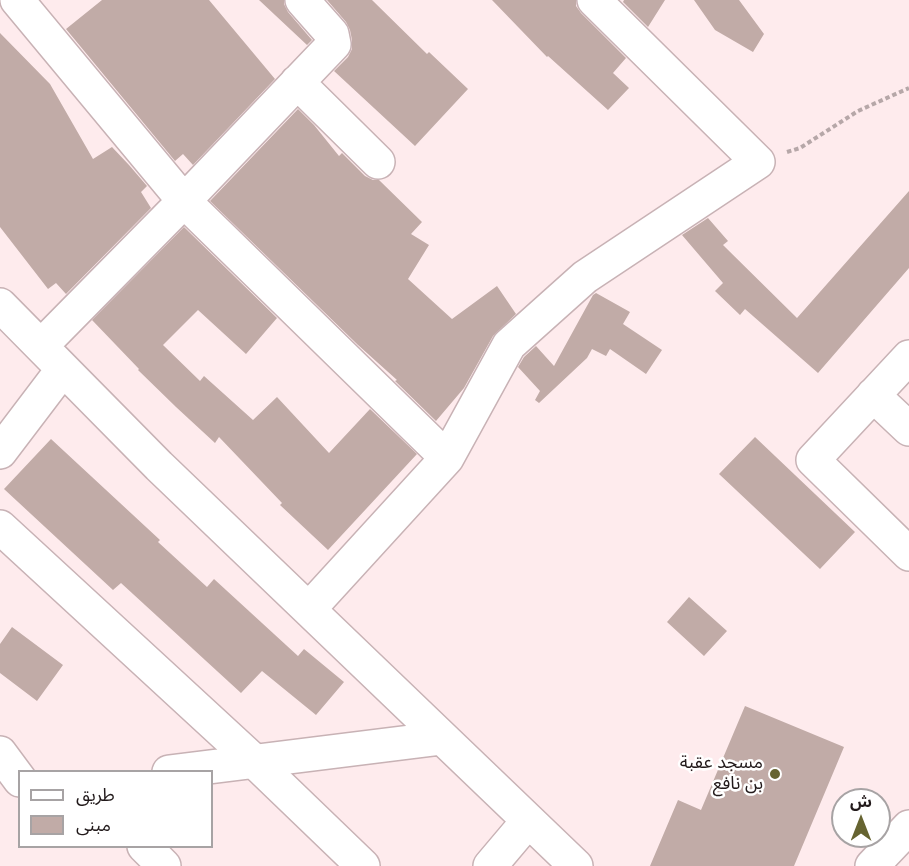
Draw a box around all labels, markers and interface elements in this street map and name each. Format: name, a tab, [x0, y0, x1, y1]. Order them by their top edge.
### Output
place label: مسجد عقبة بن نافع	[680, 753, 763, 795]
marker: مسجد عقبة بن نافع	[768, 767, 782, 781]
legend	[18, 770, 213, 848]
text: طريق	[76, 783, 115, 807]
north arrow	[831, 788, 891, 848]
text: ش	[850, 791, 872, 813]
text: مبنى	[76, 813, 111, 837]

